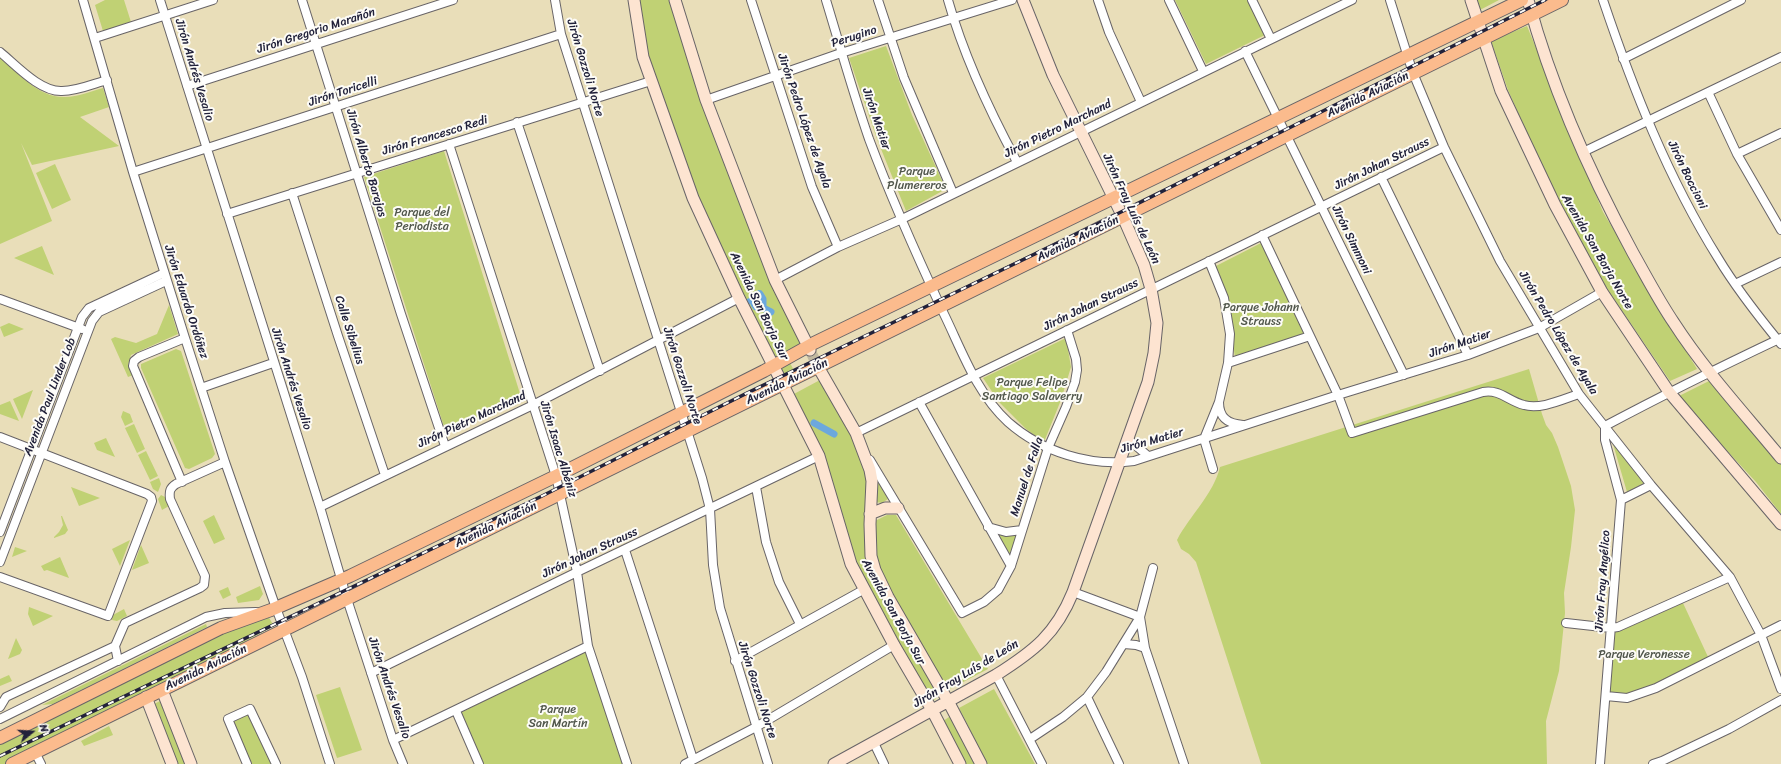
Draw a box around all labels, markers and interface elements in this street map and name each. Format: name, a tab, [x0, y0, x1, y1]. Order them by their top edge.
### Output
street label: Jirón Gregorio Marañón	[255, 5, 377, 57]
street label: Jirón Andrés Vesalio	[172, 17, 216, 123]
street label: Jirón Gozzoli Norte	[563, 18, 607, 118]
street label: Perugino	[830, 23, 878, 51]
street label: Jirón Pedro López de Ayala	[774, 52, 834, 190]
street label: Avenida Aviación	[1325, 69, 1411, 121]
street label: Jirón Toricelli	[307, 74, 379, 110]
street label: Jirón Matier	[859, 86, 893, 152]
street label: Jirón Pietro Marchand	[1002, 97, 1114, 161]
street label: Jirón Alberto Barajas	[343, 107, 389, 219]
street label: Jirón Francesco Redi	[381, 113, 489, 159]
street label: Jirón Johan Strauss	[1332, 135, 1432, 193]
street label: Jirón Boccioni	[1664, 138, 1710, 212]
street label: Jirón Fray Luís de León	[1099, 151, 1163, 267]
park label: Parque Plumereros	[887, 165, 947, 193]
street label: Avenida San Borja Norte	[1558, 192, 1636, 312]
street label: Jirón Simmoni	[1328, 203, 1374, 277]
park label: Parque del Periodista	[394, 206, 450, 234]
street label: Avenida Aviación	[1035, 213, 1121, 265]
street label: Jirón Eduardo Ordóñez	[161, 243, 211, 361]
street label: Avenida San Borja Sur	[727, 250, 791, 362]
street label: Jirón Pedro López de Ayala	[1515, 269, 1601, 397]
street label: Jirón Johan Strauss	[1041, 276, 1141, 334]
street label: Calle Sibelius	[331, 294, 367, 366]
park label: Parque Johann Strauss	[1223, 301, 1299, 329]
street label: Jirón Andrés Vesalio	[268, 326, 314, 432]
street label: Jirón Gozzoli Norte	[660, 326, 704, 426]
street label: Jirón Matier	[1427, 327, 1493, 361]
street label: Avenida Paul Linder Lob	[21, 336, 79, 458]
street label: Avenida Aviación	[744, 356, 830, 408]
park label: Parque Felipe Santiago Salaverry	[982, 376, 1082, 404]
street label: Jirón Pietro Marchand	[416, 389, 528, 451]
street label: Jirón Isaac Albéniz	[536, 399, 580, 499]
street label: Jirón Matier	[1119, 425, 1185, 457]
street label: Manuel de Falla	[1007, 436, 1047, 518]
street label: Avenida Aviación	[453, 499, 539, 551]
street label: Jirón Johan Strauss	[540, 525, 640, 581]
street label: Jirón Fray Angélico	[1592, 530, 1614, 632]
street label: Avenida San Borja Sur	[858, 557, 928, 667]
street label: Jirón Andrés Vesalio	[365, 635, 413, 741]
street label: Jirón Fray Luís de León	[911, 637, 1021, 711]
street label: Jirón Gozzoli Norte	[735, 640, 779, 740]
street label: Avenida Aviación	[163, 642, 249, 694]
park label: Parque Veronesse	[1598, 648, 1690, 662]
park label: Parque San Martín	[529, 703, 587, 731]
north arrow	[12, 712, 52, 752]
text: N	[34, 722, 54, 735]

